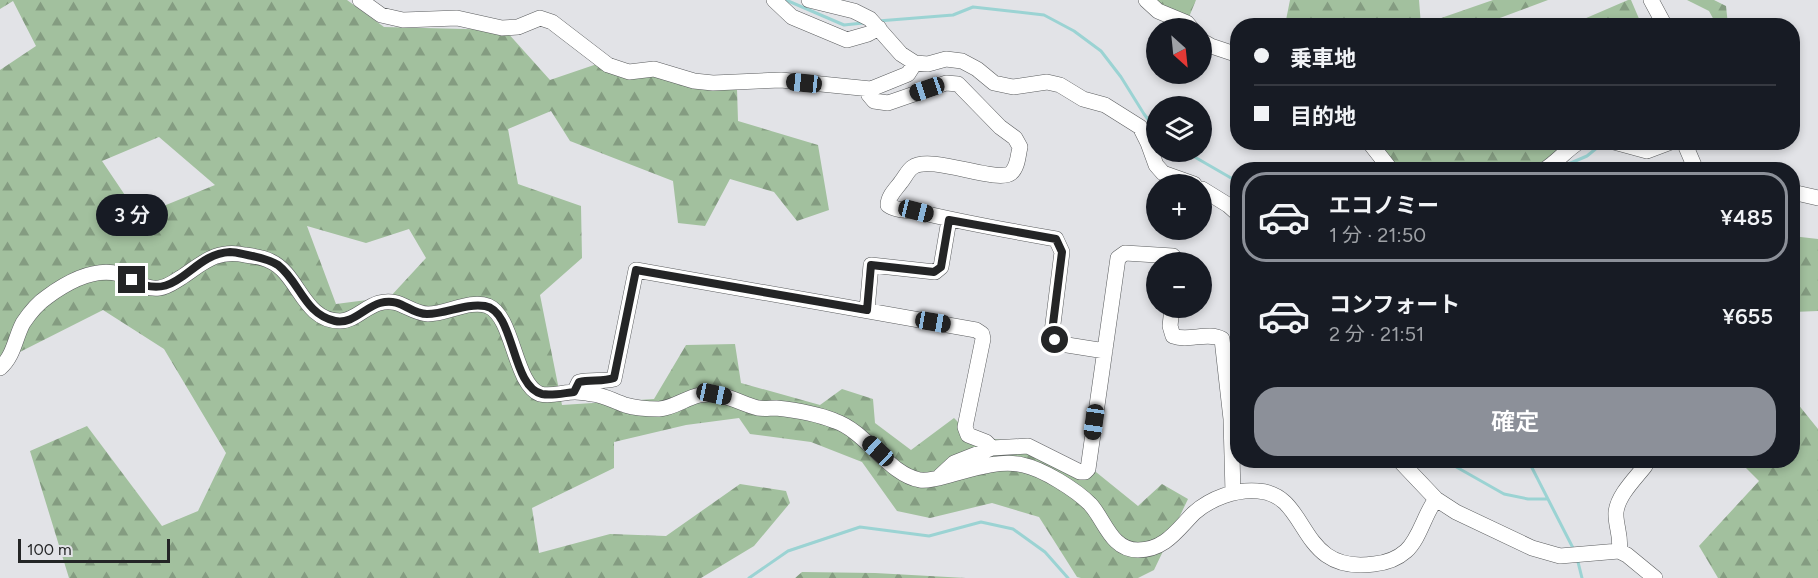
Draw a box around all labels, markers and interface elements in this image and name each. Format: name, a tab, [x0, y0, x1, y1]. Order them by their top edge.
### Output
north arrow	[1146, 18, 1212, 84]
map controls	[1146, 18, 1212, 318]
text: 乗車地	[1290, 45, 1356, 72]
car	[785, 72, 823, 94]
car	[907, 75, 947, 103]
button: layers	[1146, 96, 1212, 162]
text: 目的地	[1290, 103, 1356, 130]
button: +	[1146, 174, 1212, 240]
icon: car	[1257, 190, 1311, 244]
text: エコノミー	[1329, 192, 1439, 219]
callout: 3 分	[96, 193, 168, 235]
car	[896, 198, 936, 224]
text: 3 分	[114, 203, 150, 227]
text: ¥485	[1720, 204, 1773, 231]
text: 1 分 · 21:50	[1329, 223, 1426, 247]
button: −	[1146, 252, 1212, 318]
route end	[118, 266, 145, 293]
icon: car	[1257, 289, 1311, 343]
text: コンフォート	[1329, 291, 1460, 318]
text: ¥655	[1722, 303, 1773, 330]
car	[914, 310, 952, 334]
text: 2 分 · 21:51	[1329, 322, 1424, 346]
route start	[1041, 326, 1068, 353]
car	[695, 381, 733, 407]
button: 確定	[1254, 387, 1776, 456]
car	[1083, 403, 1105, 441]
car	[859, 432, 897, 470]
scale bar	[18, 536, 170, 564]
text: 100 m	[27, 540, 72, 559]

